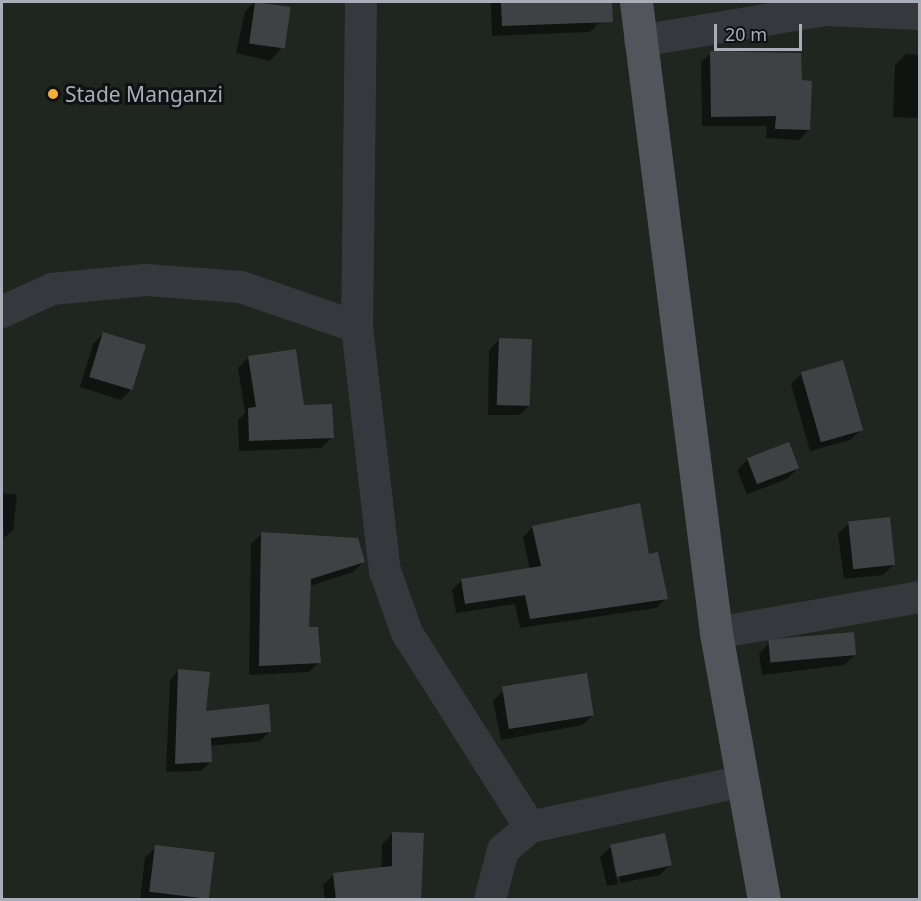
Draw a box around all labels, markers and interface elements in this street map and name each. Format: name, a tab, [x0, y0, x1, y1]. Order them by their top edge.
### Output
scale bar	[717, 12, 806, 50]
text: 20 m	[725, 22, 767, 46]
place label: Stade Manganzi	[65, 81, 223, 107]
marker: Stade Manganzi	[46, 87, 60, 101]

